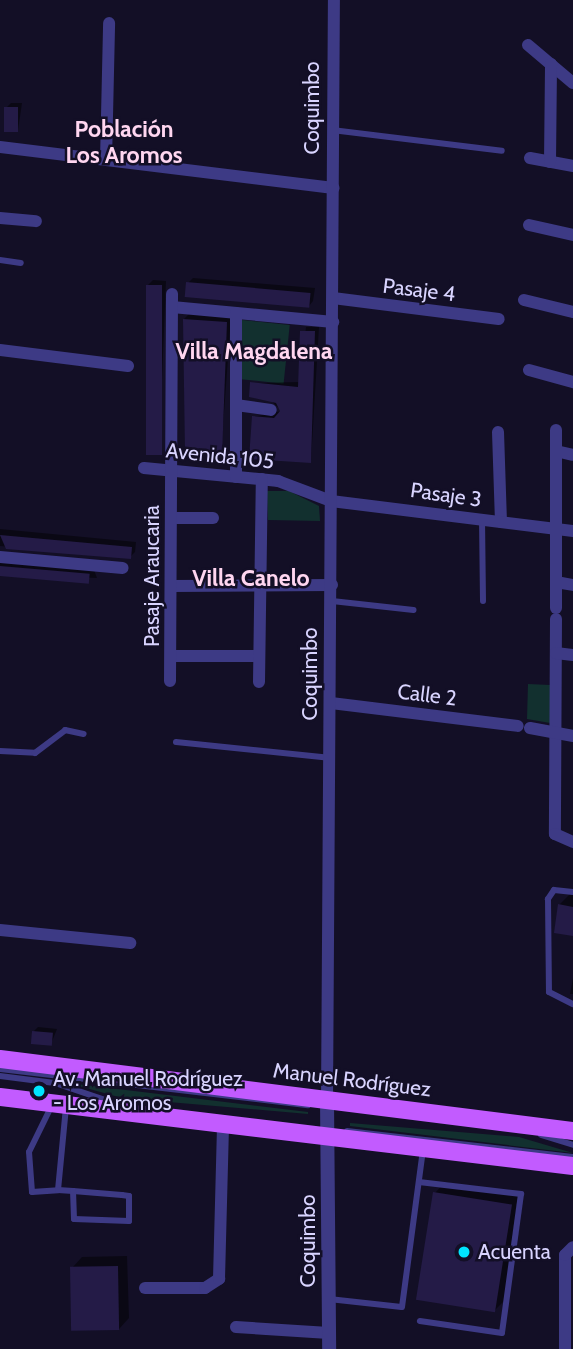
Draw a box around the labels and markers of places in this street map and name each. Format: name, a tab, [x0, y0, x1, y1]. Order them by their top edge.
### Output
place label: Av. Manuel Rodríguez - Los Aromos	[53, 1066, 243, 1116]
marker: Av. Manuel Rodríguez - Los Aromos	[31, 1083, 47, 1099]
place label: Acuenta	[478, 1239, 551, 1265]
marker: Acuenta	[456, 1244, 472, 1260]

